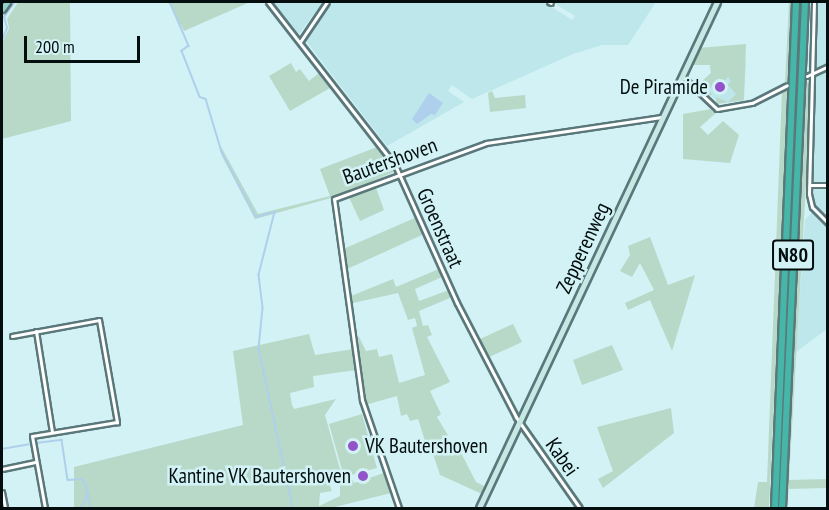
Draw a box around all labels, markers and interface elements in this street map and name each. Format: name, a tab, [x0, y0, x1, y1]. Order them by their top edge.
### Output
scale bar	[27, 24, 142, 62]
text: 200 m	[35, 35, 75, 58]
place label: De Piramide	[620, 74, 708, 100]
marker: De Piramide	[713, 80, 727, 94]
street label: Bautershoven	[339, 132, 441, 190]
street label: Groenstraat	[411, 184, 469, 272]
street label: Zepperenweg	[551, 199, 615, 297]
road number: N80	[772, 238, 814, 272]
place label: VK Bautershoven	[365, 433, 488, 459]
street label: Kabei	[540, 433, 584, 481]
marker: VK Bautershoven	[346, 439, 360, 453]
place label: Kantine VK Bautershoven	[168, 463, 351, 489]
marker: Kantine VK Bautershoven	[356, 469, 370, 483]

